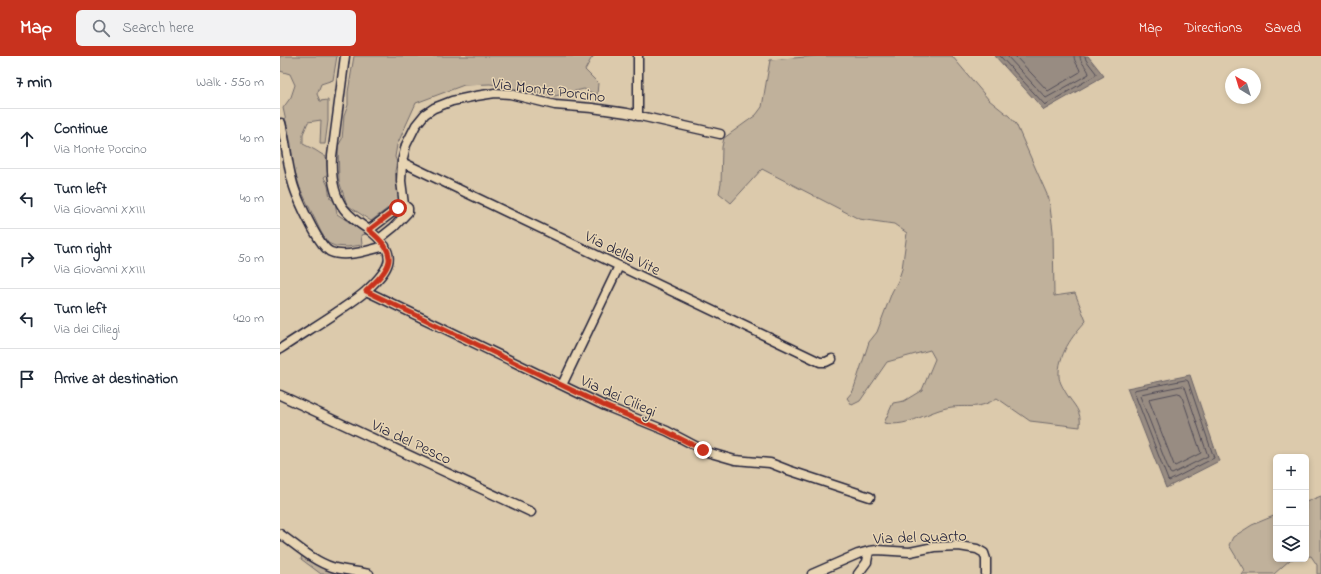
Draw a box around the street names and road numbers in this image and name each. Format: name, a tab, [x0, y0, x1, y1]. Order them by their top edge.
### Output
street label: Via Monte Porcino	[490, 72, 607, 110]
street label: Via della Vite	[579, 225, 665, 283]
street label: Via dei Ciliegi	[575, 369, 660, 424]
street label: Via del Pesco	[366, 413, 455, 472]
street label: Via del Quarto	[872, 524, 967, 552]

